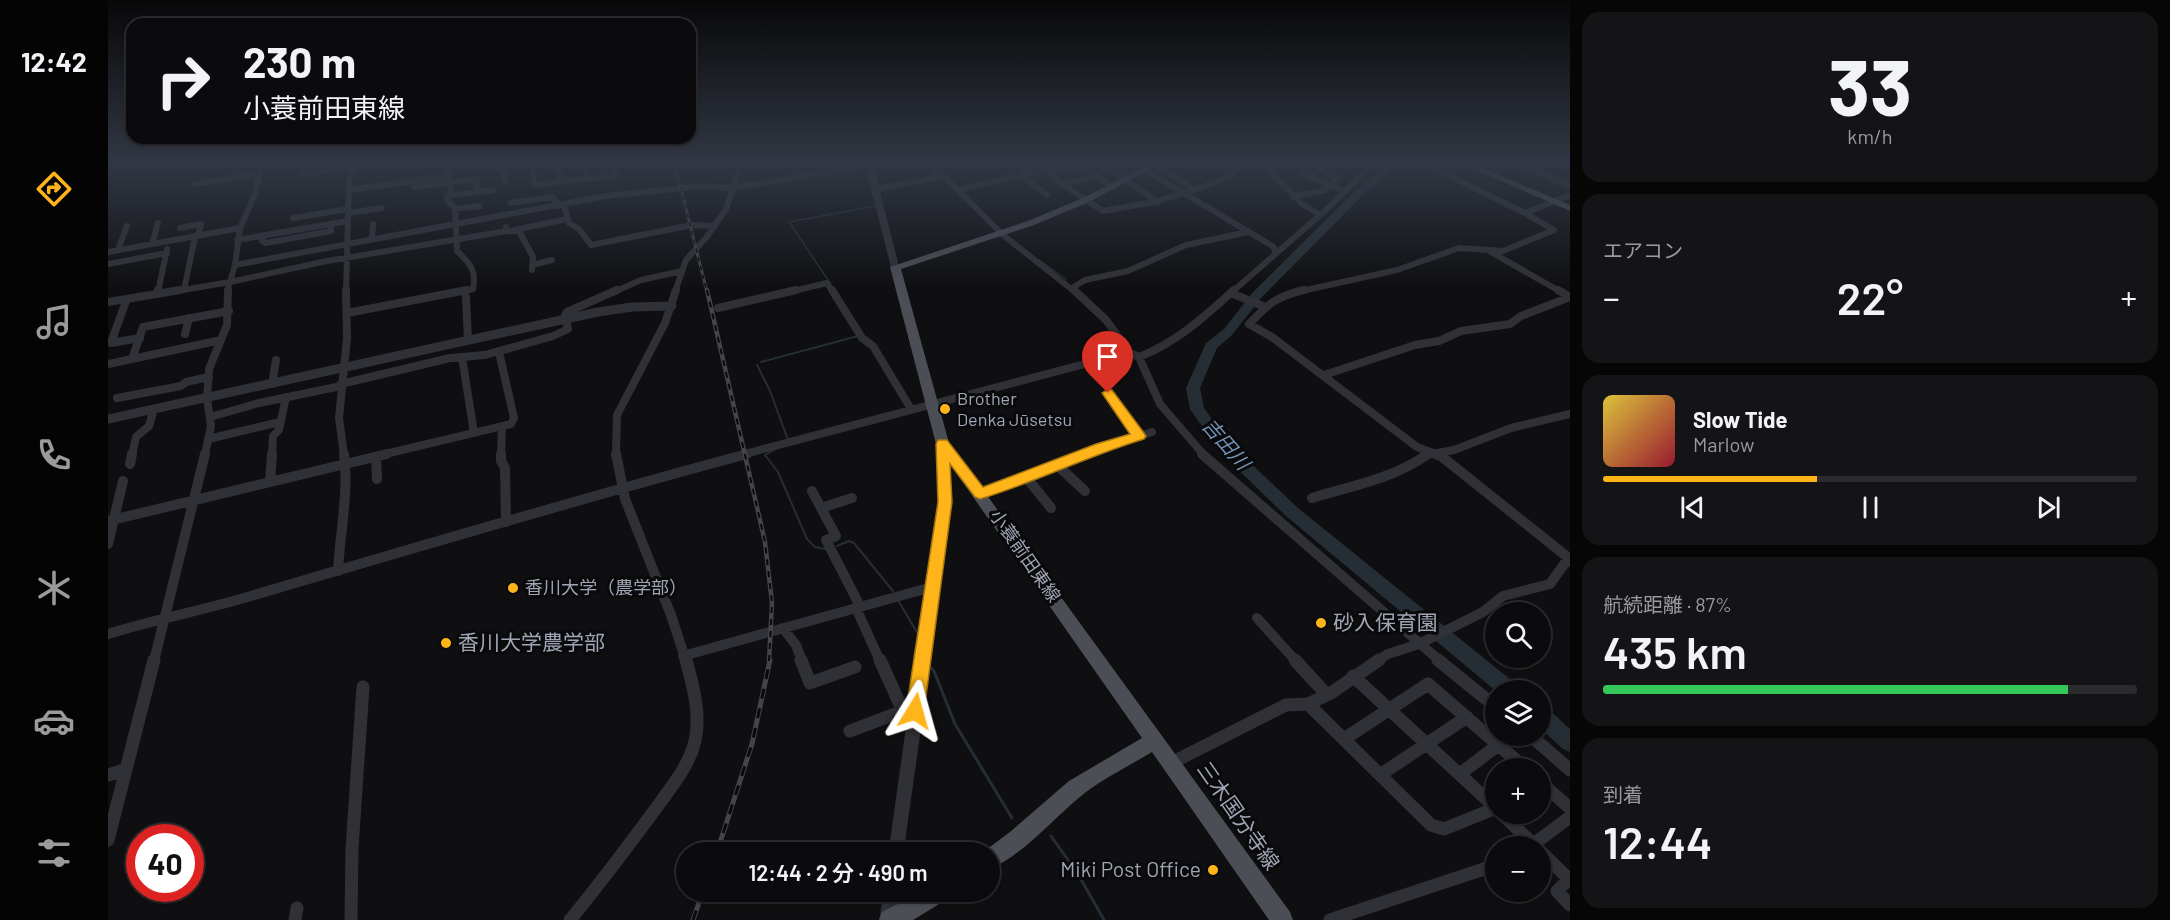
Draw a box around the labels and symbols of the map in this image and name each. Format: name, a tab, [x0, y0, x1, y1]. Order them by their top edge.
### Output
pin	[1082, 331, 1133, 393]
place label: Brother Denka Jūsetsu	[957, 387, 1072, 430]
marker: Brother Denka Jūsetsu	[938, 402, 952, 416]
water label: 吉田川	[1198, 413, 1257, 475]
street label: 小蓑前田東線	[986, 505, 1066, 606]
place label: 香川大学（農学部）	[525, 576, 687, 598]
marker: 香川大学（農学部）	[506, 581, 520, 595]
place label: 砂入保育園	[1333, 609, 1438, 634]
marker: 砂入保育園	[1314, 616, 1328, 630]
place label: 香川大学農学部	[458, 629, 605, 654]
marker: 香川大学農学部	[439, 636, 453, 650]
position arrow	[883, 679, 947, 743]
street label: 三木国分寺線	[1193, 756, 1286, 874]
speed limit sign: 40	[126, 824, 204, 902]
place label: Miki Post Office	[1060, 856, 1201, 881]
marker: Miki Post Office	[1206, 863, 1220, 877]

